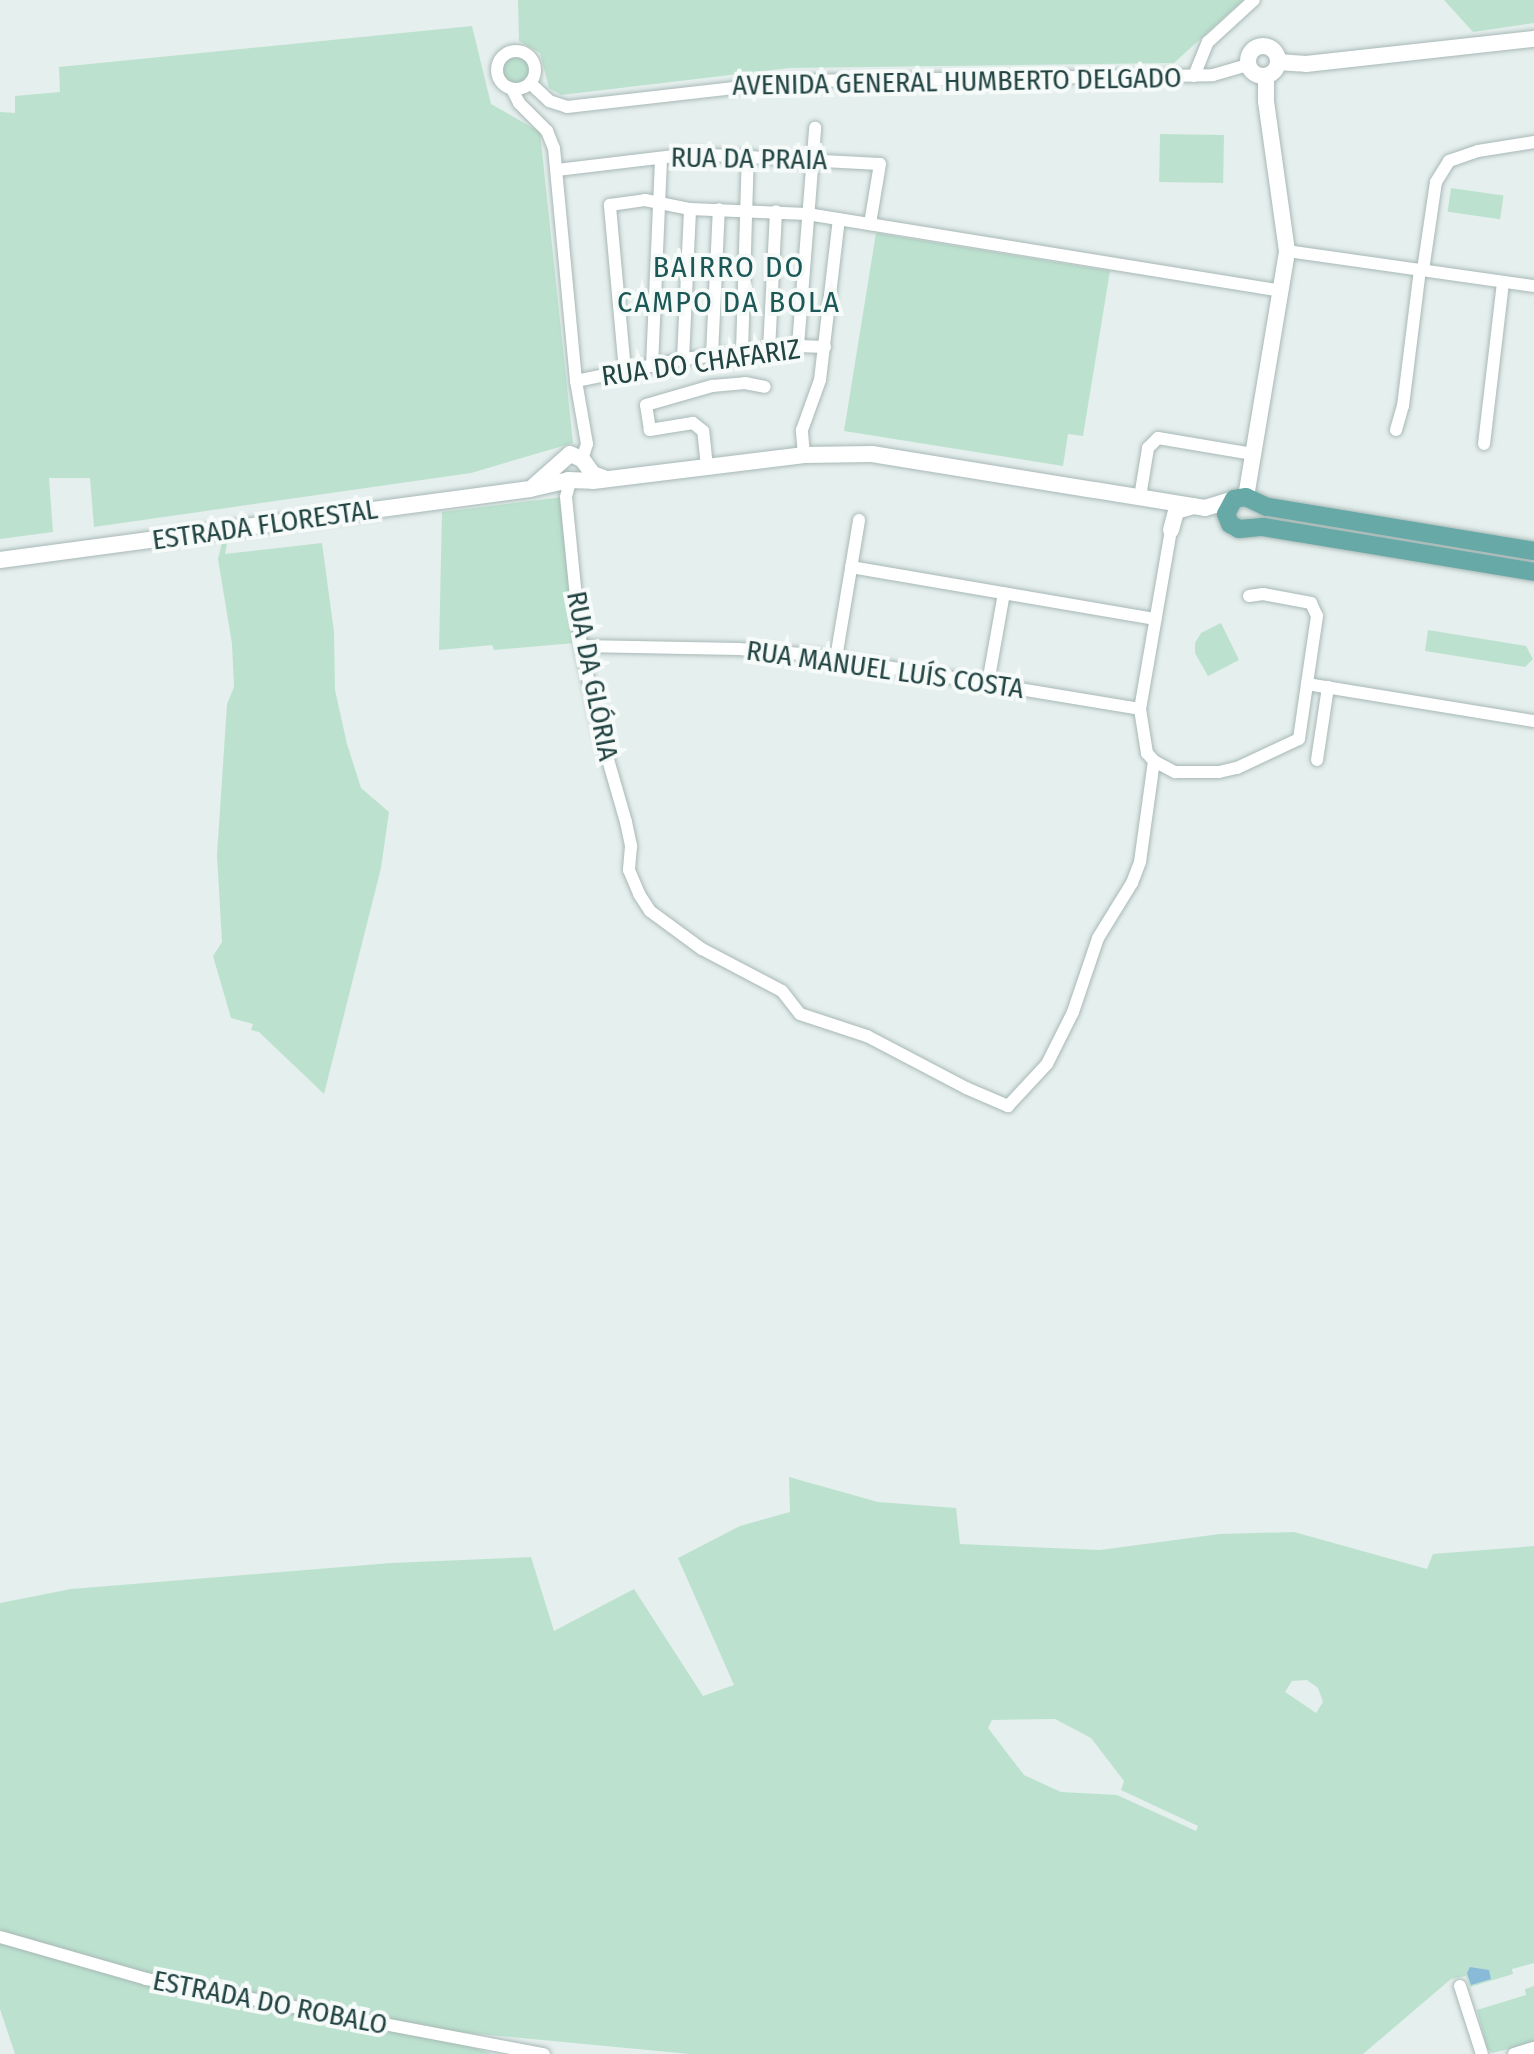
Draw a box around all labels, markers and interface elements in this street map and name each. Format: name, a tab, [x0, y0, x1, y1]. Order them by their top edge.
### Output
street label: AVENIDA GENERAL HUMBERTO DELGADO	[732, 61, 1182, 103]
street label: RUA DA PRAIA	[670, 141, 828, 177]
district label: BAIRRO DO CAMPO DA BOLA	[617, 249, 841, 320]
street label: RUA DO CHAFARIZ	[599, 332, 803, 394]
street label: ESTRADA FLORESTAL	[150, 493, 380, 557]
street label: RUA DA GLÓRIA	[559, 588, 625, 764]
street label: RUA MANUEL LUÍS COSTA	[744, 634, 1026, 706]
street label: ESTRADA DO ROBALO	[150, 1964, 390, 2042]

